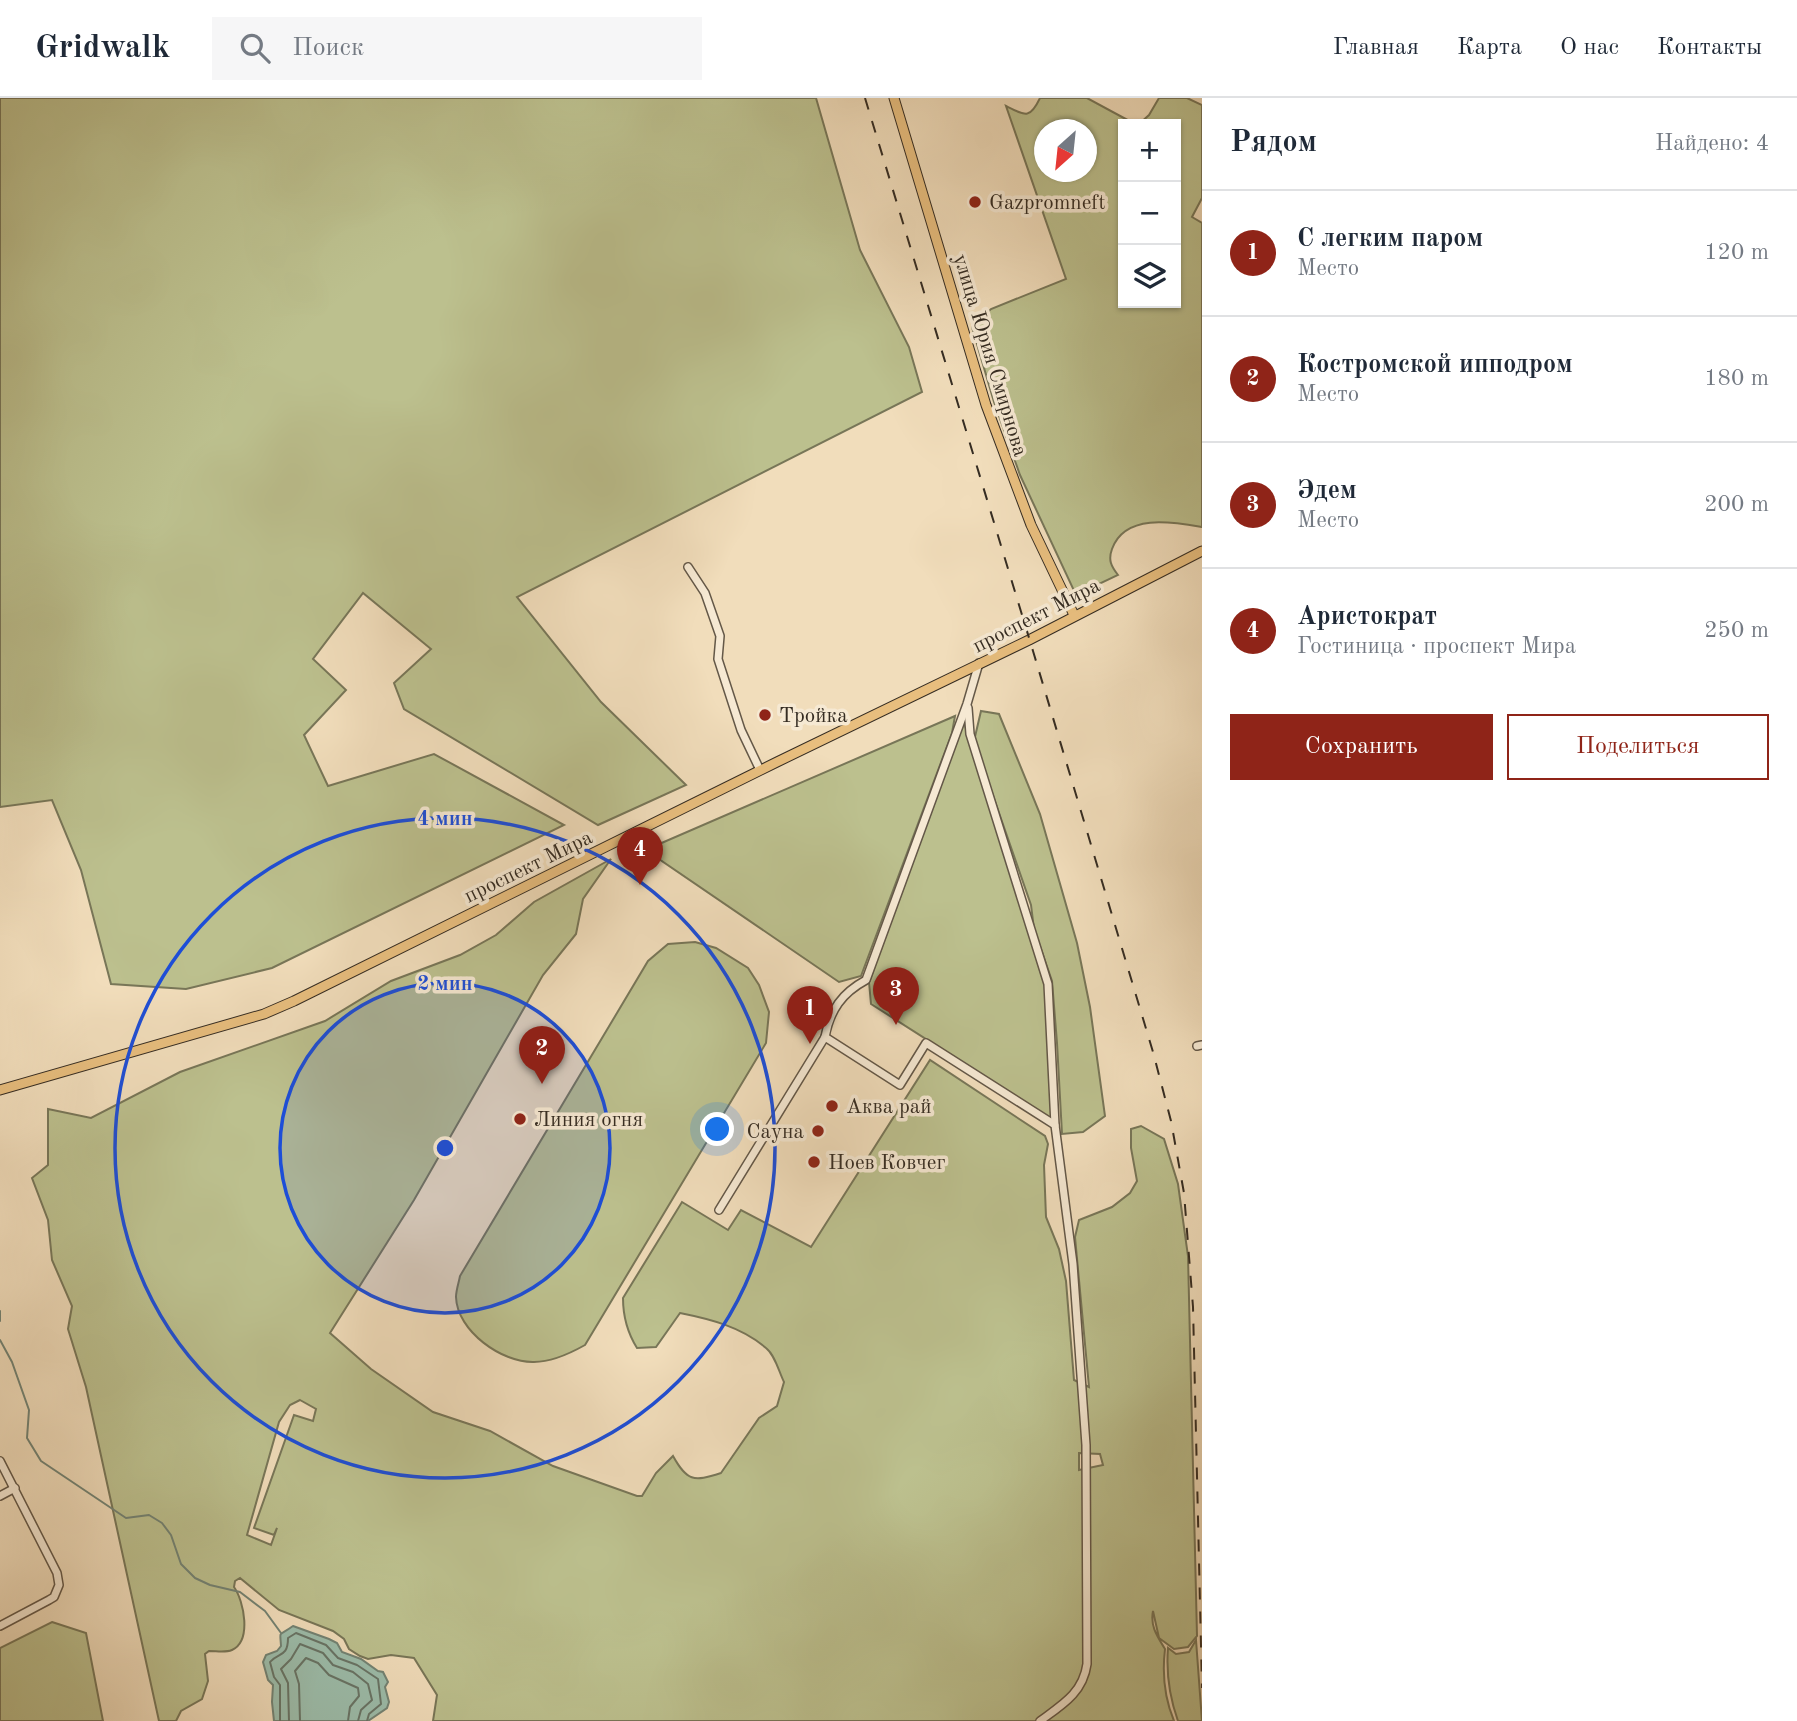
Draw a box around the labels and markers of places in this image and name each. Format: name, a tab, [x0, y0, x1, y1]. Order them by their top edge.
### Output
place label: Gazpromneft	[989, 193, 1106, 214]
marker: Gazpromneft	[967, 194, 983, 210]
place label: Тройка	[779, 706, 848, 727]
marker: Тройка	[757, 707, 773, 723]
pin: 4	[617, 827, 663, 885]
pin: 3	[873, 967, 919, 1025]
pin: 1	[787, 986, 833, 1044]
pin: 2	[519, 1026, 565, 1084]
place label: Аква рай	[846, 1097, 931, 1118]
marker: Аква рай	[824, 1098, 840, 1114]
place label: Линия огня	[534, 1110, 643, 1131]
marker: Линия огня	[512, 1111, 528, 1127]
place label: Сауна	[747, 1122, 804, 1143]
marker: Сауна	[810, 1123, 826, 1139]
centre of rings	[433, 1136, 457, 1160]
place label: Ноев Ковчег	[828, 1153, 946, 1174]
marker: Ноев Ковчег	[806, 1154, 822, 1170]

